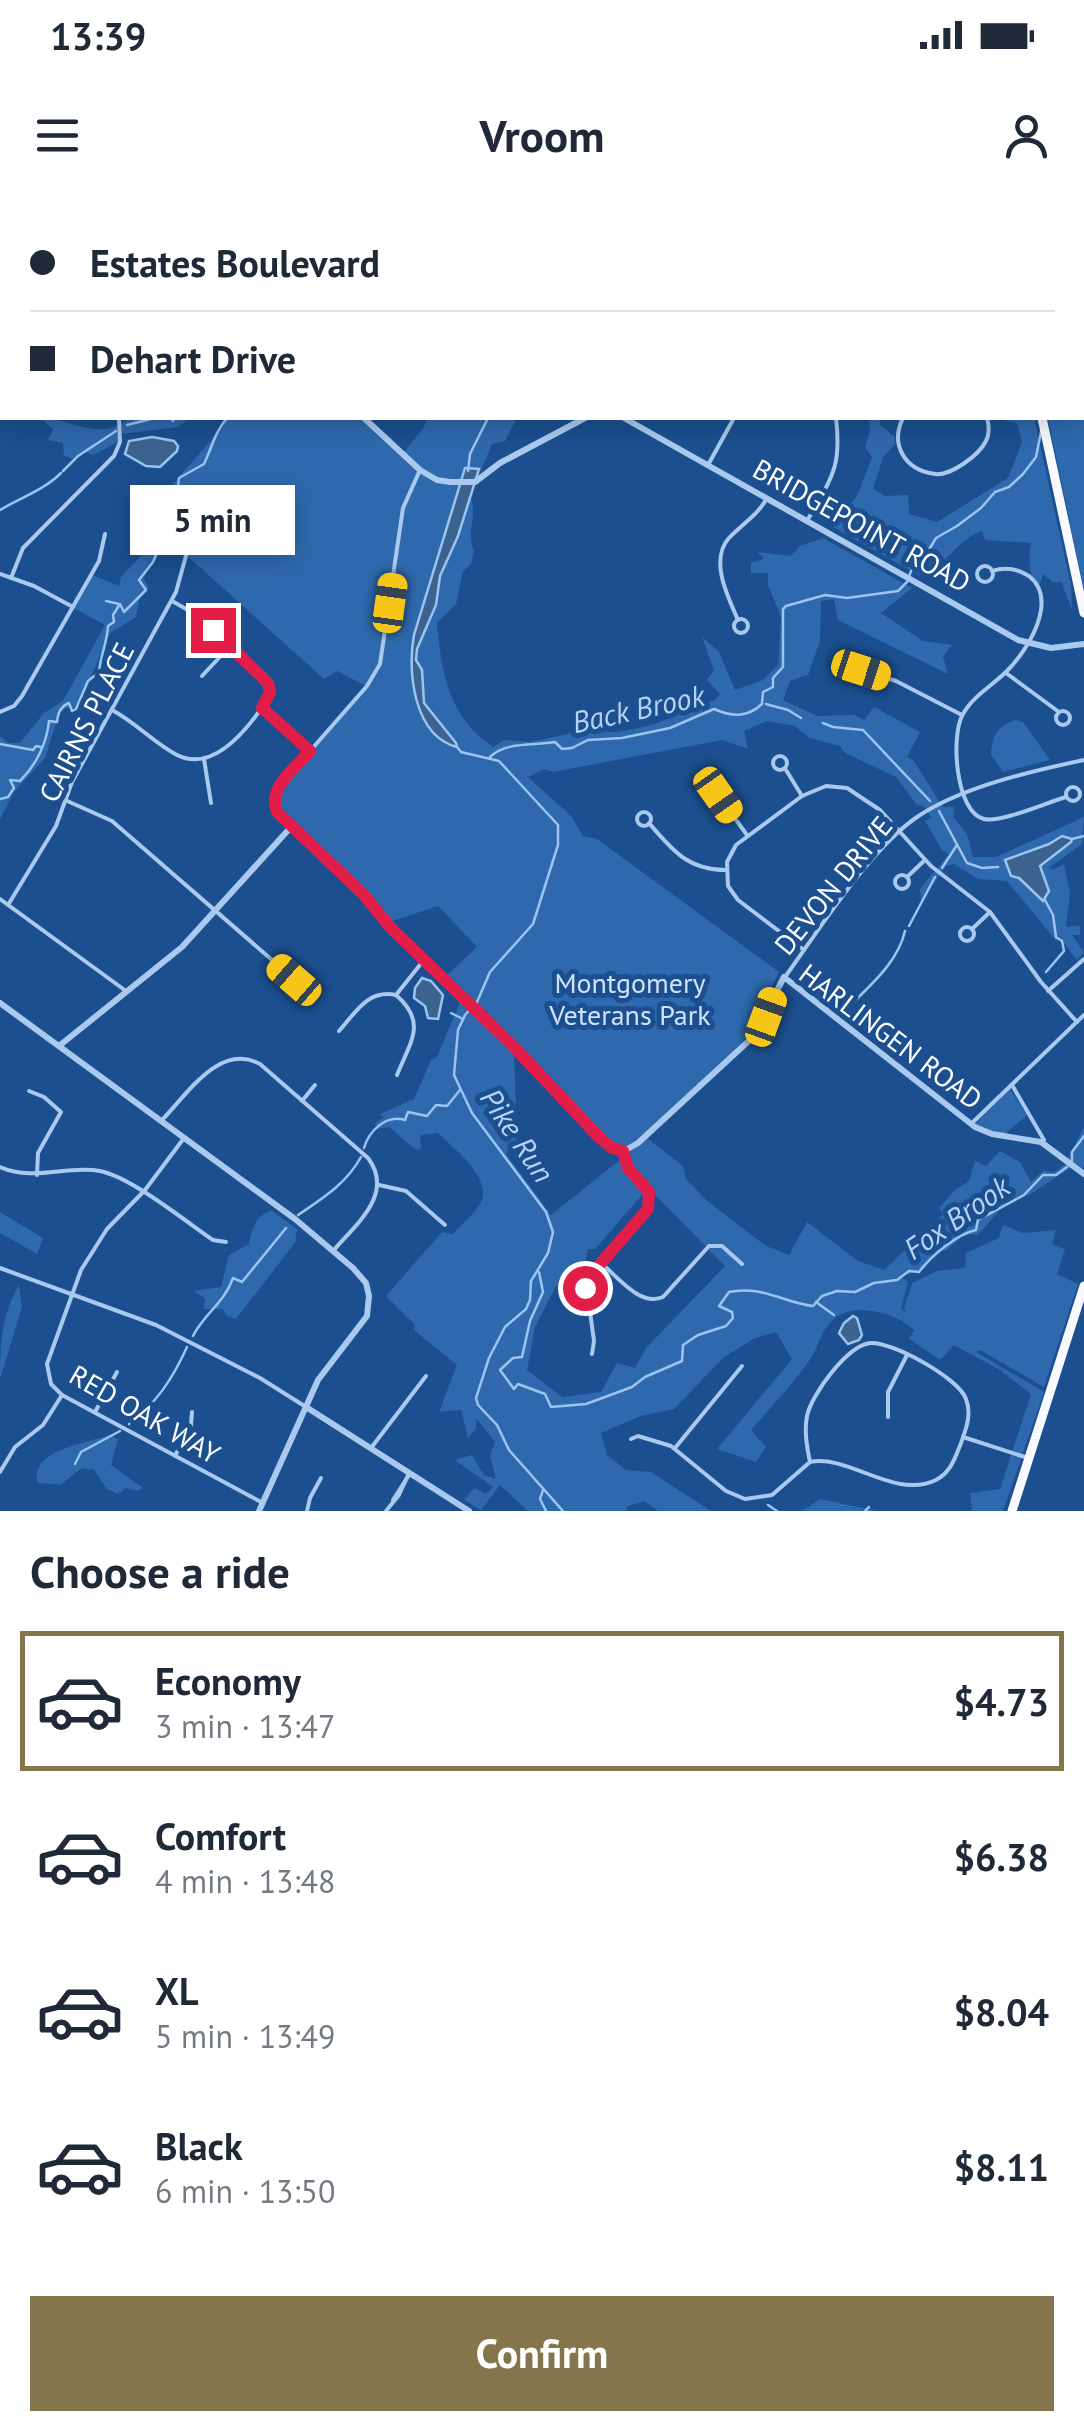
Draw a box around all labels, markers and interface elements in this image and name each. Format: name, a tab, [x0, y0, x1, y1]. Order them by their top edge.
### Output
text: 13:39	[50, 11, 146, 60]
text: Vroom	[480, 106, 604, 164]
icon: menu	[30, 108, 85, 163]
icon: person	[999, 108, 1054, 163]
text: Estates Boulevard	[90, 238, 380, 287]
text: Dehart Drive	[90, 334, 296, 383]
street label: BRIDGEPOINT ROAD	[747, 450, 977, 600]
callout: 5 min	[130, 485, 296, 555]
text: 5 min	[173, 499, 252, 541]
car	[371, 571, 409, 635]
route end	[191, 608, 236, 653]
street label: CAIRNS PLACE	[30, 636, 142, 808]
car	[828, 646, 894, 694]
water label: Back Brook	[568, 675, 709, 741]
car	[689, 762, 747, 828]
street label: DEVON DRIVE	[766, 808, 900, 962]
car	[262, 949, 326, 1011]
street label: HARLINGEN ROAD	[792, 955, 990, 1117]
park label: Montgomery Veterans Park	[548, 964, 711, 1033]
car	[742, 984, 790, 1050]
water label: Pike Run	[472, 1080, 564, 1190]
water label: Fox Brook	[895, 1166, 1018, 1268]
route start	[563, 1266, 608, 1311]
street label: RED OAK WAY	[63, 1356, 227, 1472]
text: Choose a ride	[30, 1542, 290, 1600]
icon: car	[35, 1656, 125, 1746]
text: Economy	[155, 1656, 301, 1705]
text: $4.73	[953, 1677, 1049, 1726]
text: 3 min · 13:47	[155, 1705, 335, 1747]
icon: car	[35, 1811, 125, 1901]
text: Comfort	[155, 1811, 286, 1860]
text: $6.38	[953, 1832, 1049, 1881]
text: 4 min · 13:48	[155, 1860, 335, 1902]
icon: car	[35, 1966, 125, 2056]
text: XL	[155, 1966, 199, 2015]
text: $8.04	[953, 1987, 1049, 2036]
text: 5 min · 13:49	[155, 2015, 335, 2057]
icon: car	[35, 2121, 125, 2211]
text: Black	[155, 2121, 243, 2170]
text: $8.11	[953, 2142, 1049, 2191]
text: 6 min · 13:50	[155, 2170, 335, 2212]
button: Confirm	[30, 2296, 1054, 2411]

